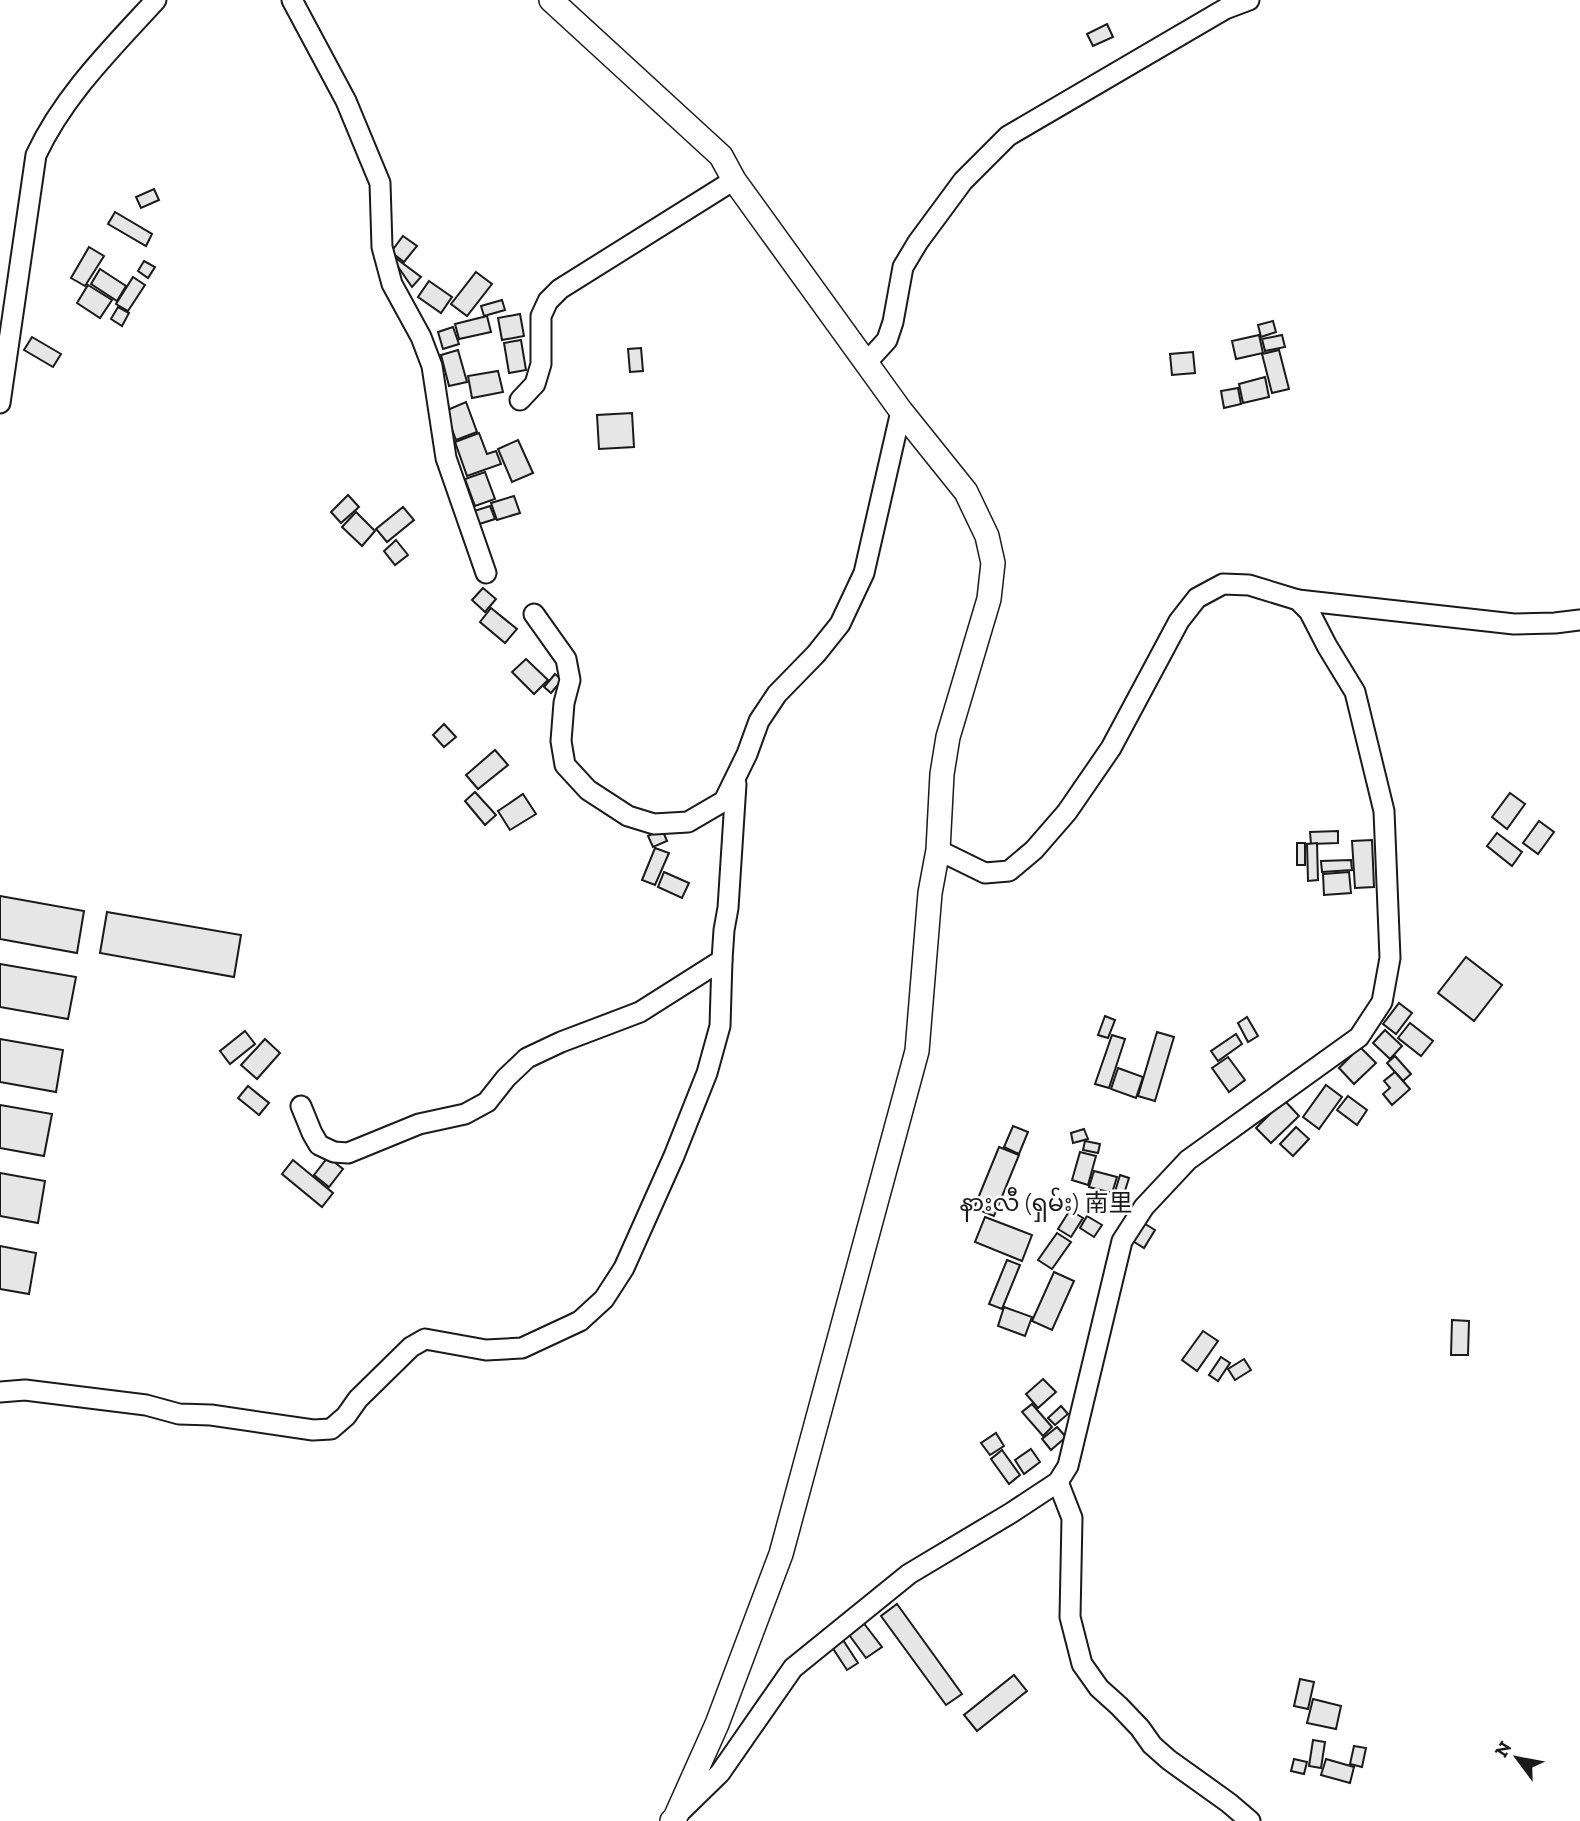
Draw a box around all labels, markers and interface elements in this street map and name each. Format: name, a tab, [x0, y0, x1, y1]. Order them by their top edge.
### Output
district label: နားလီ (ရှမ်း) 南里	[960, 1187, 1132, 1222]
north arrow	[1482, 1723, 1552, 1793]
text: N	[1489, 1737, 1517, 1761]

